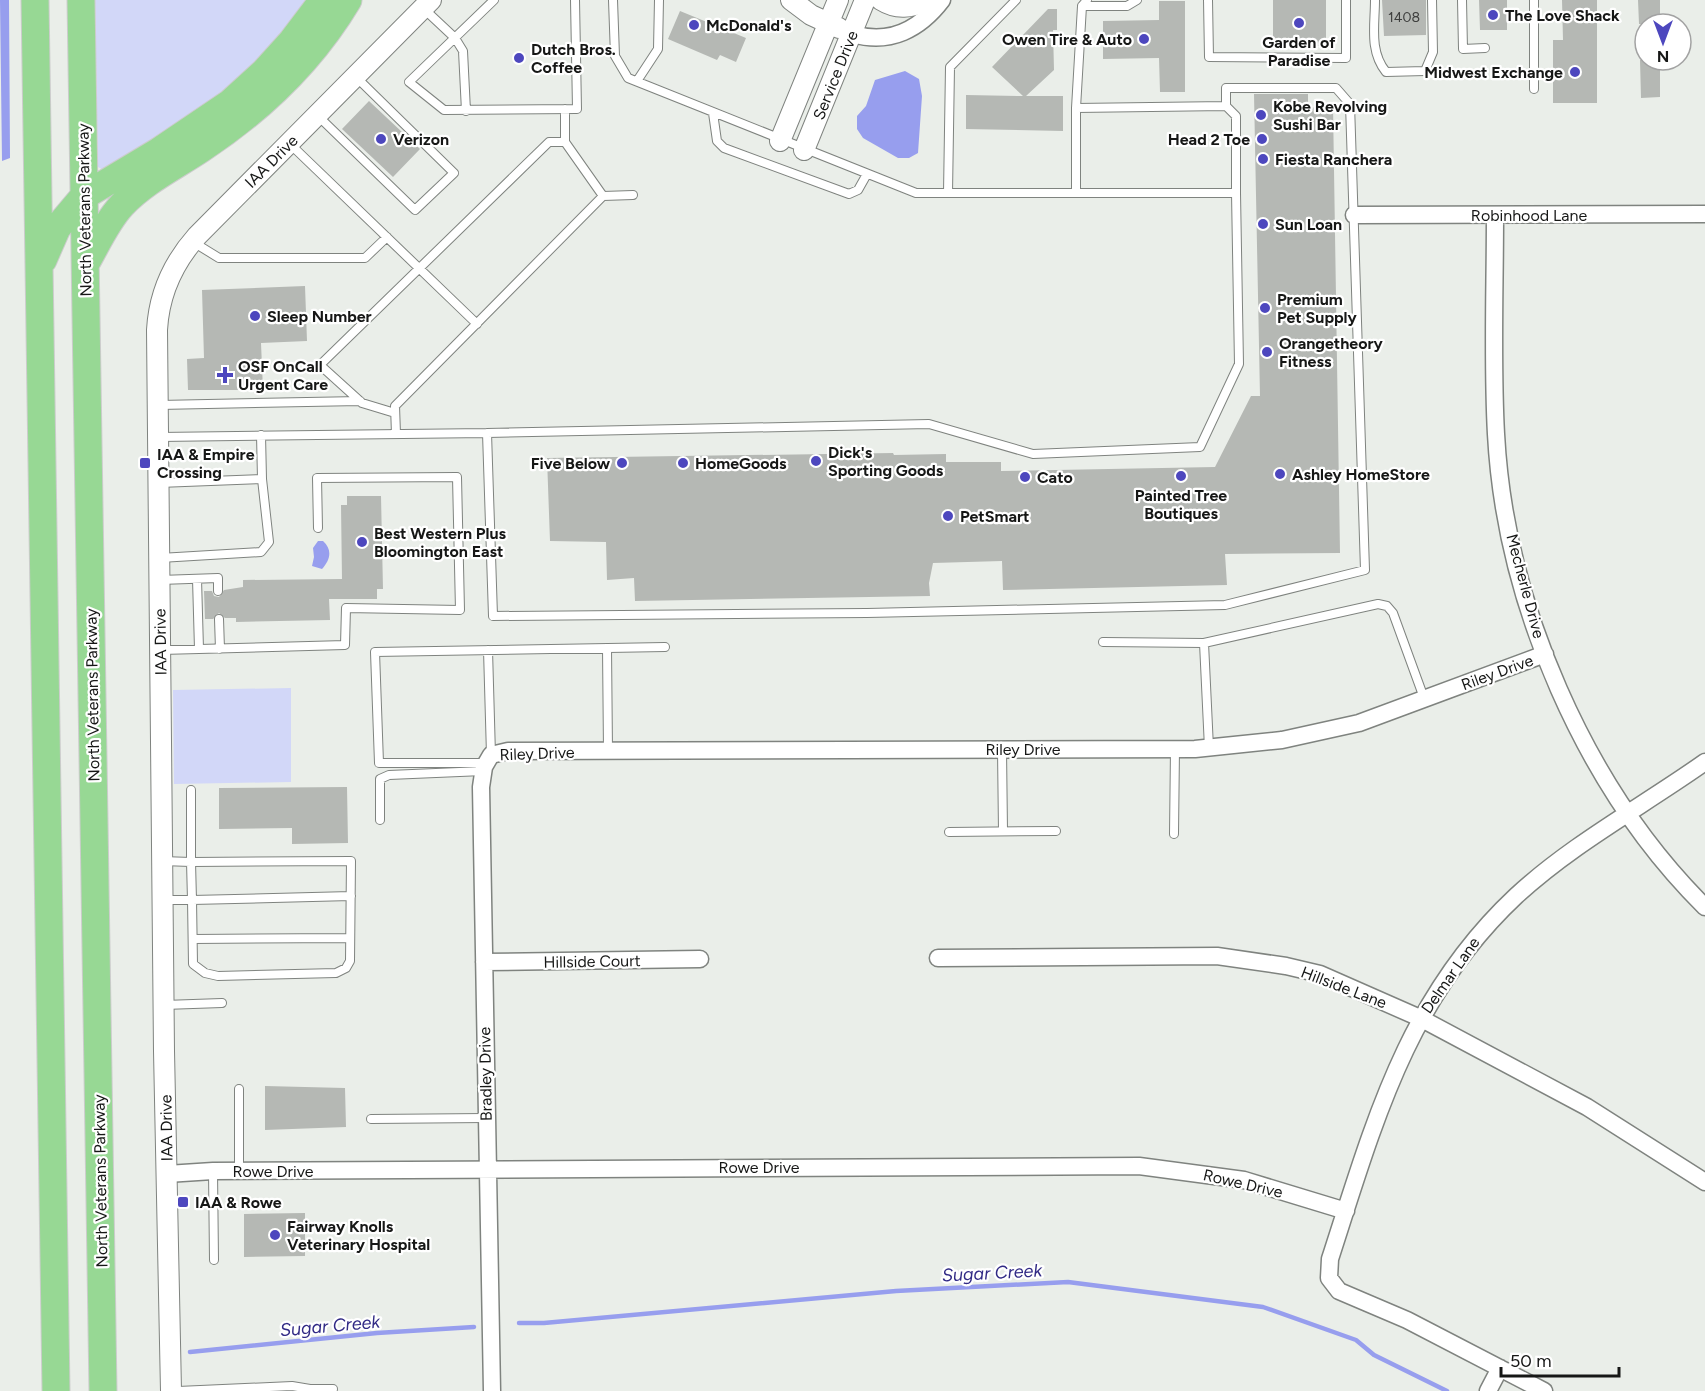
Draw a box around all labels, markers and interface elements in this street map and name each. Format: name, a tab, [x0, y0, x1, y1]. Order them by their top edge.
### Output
place label: The Love Shack	[1505, 6, 1620, 25]
marker: The Love Shack	[1486, 8, 1500, 22]
house number: 1408	[1388, 9, 1420, 26]
north arrow	[1633, 12, 1693, 72]
place label: McDonald's	[706, 16, 792, 35]
marker: Garden of Paradise	[1292, 16, 1306, 30]
marker: McDonald's	[687, 18, 701, 32]
street label: Service Drive	[809, 28, 862, 122]
place label: Owen Tire & Auto	[1002, 30, 1132, 49]
marker: Owen Tire & Auto	[1137, 32, 1151, 46]
place label: Garden of Paradise	[1262, 33, 1336, 70]
place label: Dutch Bros. Coffee	[531, 40, 616, 77]
text: N	[1657, 47, 1669, 66]
marker: Dutch Bros. Coffee	[512, 51, 526, 65]
place label: Midwest Exchange	[1424, 63, 1563, 82]
marker: Midwest Exchange	[1568, 65, 1582, 79]
place label: Kobe Revolving Sushi Bar	[1273, 97, 1387, 134]
marker: Kobe Revolving Sushi Bar	[1254, 108, 1268, 122]
street label: North Veterans Parkway	[73, 123, 96, 297]
place label: Verizon	[393, 130, 449, 149]
place label: Head 2 Toe	[1168, 130, 1250, 149]
street label: IAA Drive	[241, 131, 302, 192]
marker: Verizon	[374, 132, 388, 146]
marker: Head 2 Toe	[1255, 132, 1269, 146]
place label: Fiesta Ranchera	[1275, 150, 1392, 169]
marker: Fiesta Ranchera	[1256, 152, 1270, 166]
street label: Robinhood Lane	[1471, 206, 1587, 225]
place label: Sun Loan	[1275, 215, 1342, 234]
marker: Sun Loan	[1256, 217, 1270, 231]
place label: Premium Pet Supply	[1277, 290, 1358, 327]
marker: Premium Pet Supply	[1258, 301, 1272, 315]
place label: Sleep Number	[267, 307, 372, 326]
marker: Sleep Number	[248, 309, 262, 323]
place label: Orangetheory Fitness	[1279, 334, 1384, 371]
marker: Orangetheory Fitness	[1260, 345, 1274, 359]
place label: OSF OnCall Urgent Care	[238, 357, 328, 394]
marker: OSF OnCall Urgent Care	[216, 366, 234, 384]
place label: Dick's Sporting Goods	[828, 443, 944, 480]
place label: IAA & Empire Crossing	[157, 445, 255, 482]
place label: Five Below	[531, 454, 611, 473]
place label: HomeGoods	[695, 454, 787, 473]
marker: Dick's Sporting Goods	[809, 454, 823, 468]
marker: IAA & Empire Crossing	[138, 456, 152, 470]
marker: Five Below	[615, 456, 629, 470]
marker: HomeGoods	[676, 456, 690, 470]
place label: Ashley HomeStore	[1292, 465, 1430, 484]
marker: Ashley HomeStore	[1273, 467, 1287, 481]
place label: Cato	[1037, 468, 1073, 487]
marker: Painted Tree Boutiques	[1174, 469, 1188, 483]
marker: Cato	[1018, 470, 1032, 484]
place label: Painted Tree Boutiques	[1135, 486, 1227, 523]
place label: PetSmart	[960, 507, 1029, 526]
marker: PetSmart	[941, 509, 955, 523]
place label: Best Western Plus Bloomington East	[374, 524, 507, 561]
street label: Mecherle Drive	[1502, 532, 1549, 641]
marker: Best Western Plus Bloomington East	[355, 535, 369, 549]
street label: North Veterans Parkway	[81, 608, 104, 782]
street label: IAA Drive	[150, 608, 171, 676]
street label: Riley Drive	[1459, 651, 1536, 694]
street label: Riley Drive	[985, 740, 1061, 759]
street label: Riley Drive	[499, 743, 575, 764]
street label: Delmar Lane	[1417, 933, 1484, 1017]
street label: Hillside Court	[543, 951, 641, 972]
street label: Hillside Lane	[1298, 962, 1390, 1013]
street label: Bradley Drive	[475, 1027, 496, 1121]
street label: North Veterans Parkway	[89, 1094, 112, 1268]
street label: IAA Drive	[156, 1094, 177, 1162]
street label: Rowe Drive	[718, 1158, 800, 1177]
street label: Rowe Drive	[232, 1162, 314, 1181]
street label: Rowe Drive	[1201, 1165, 1285, 1202]
place label: IAA & Rowe	[195, 1193, 282, 1212]
marker: IAA & Rowe	[176, 1195, 190, 1209]
place label: Fairway Knolls Veterinary Hospital	[287, 1217, 430, 1254]
marker: Fairway Knolls Veterinary Hospital	[268, 1228, 282, 1242]
water label: Sugar Creek	[941, 1259, 1044, 1287]
water label: Sugar Creek	[279, 1311, 382, 1341]
scale bar	[1501, 1340, 1620, 1378]
text: 50 m	[1510, 1350, 1552, 1372]

